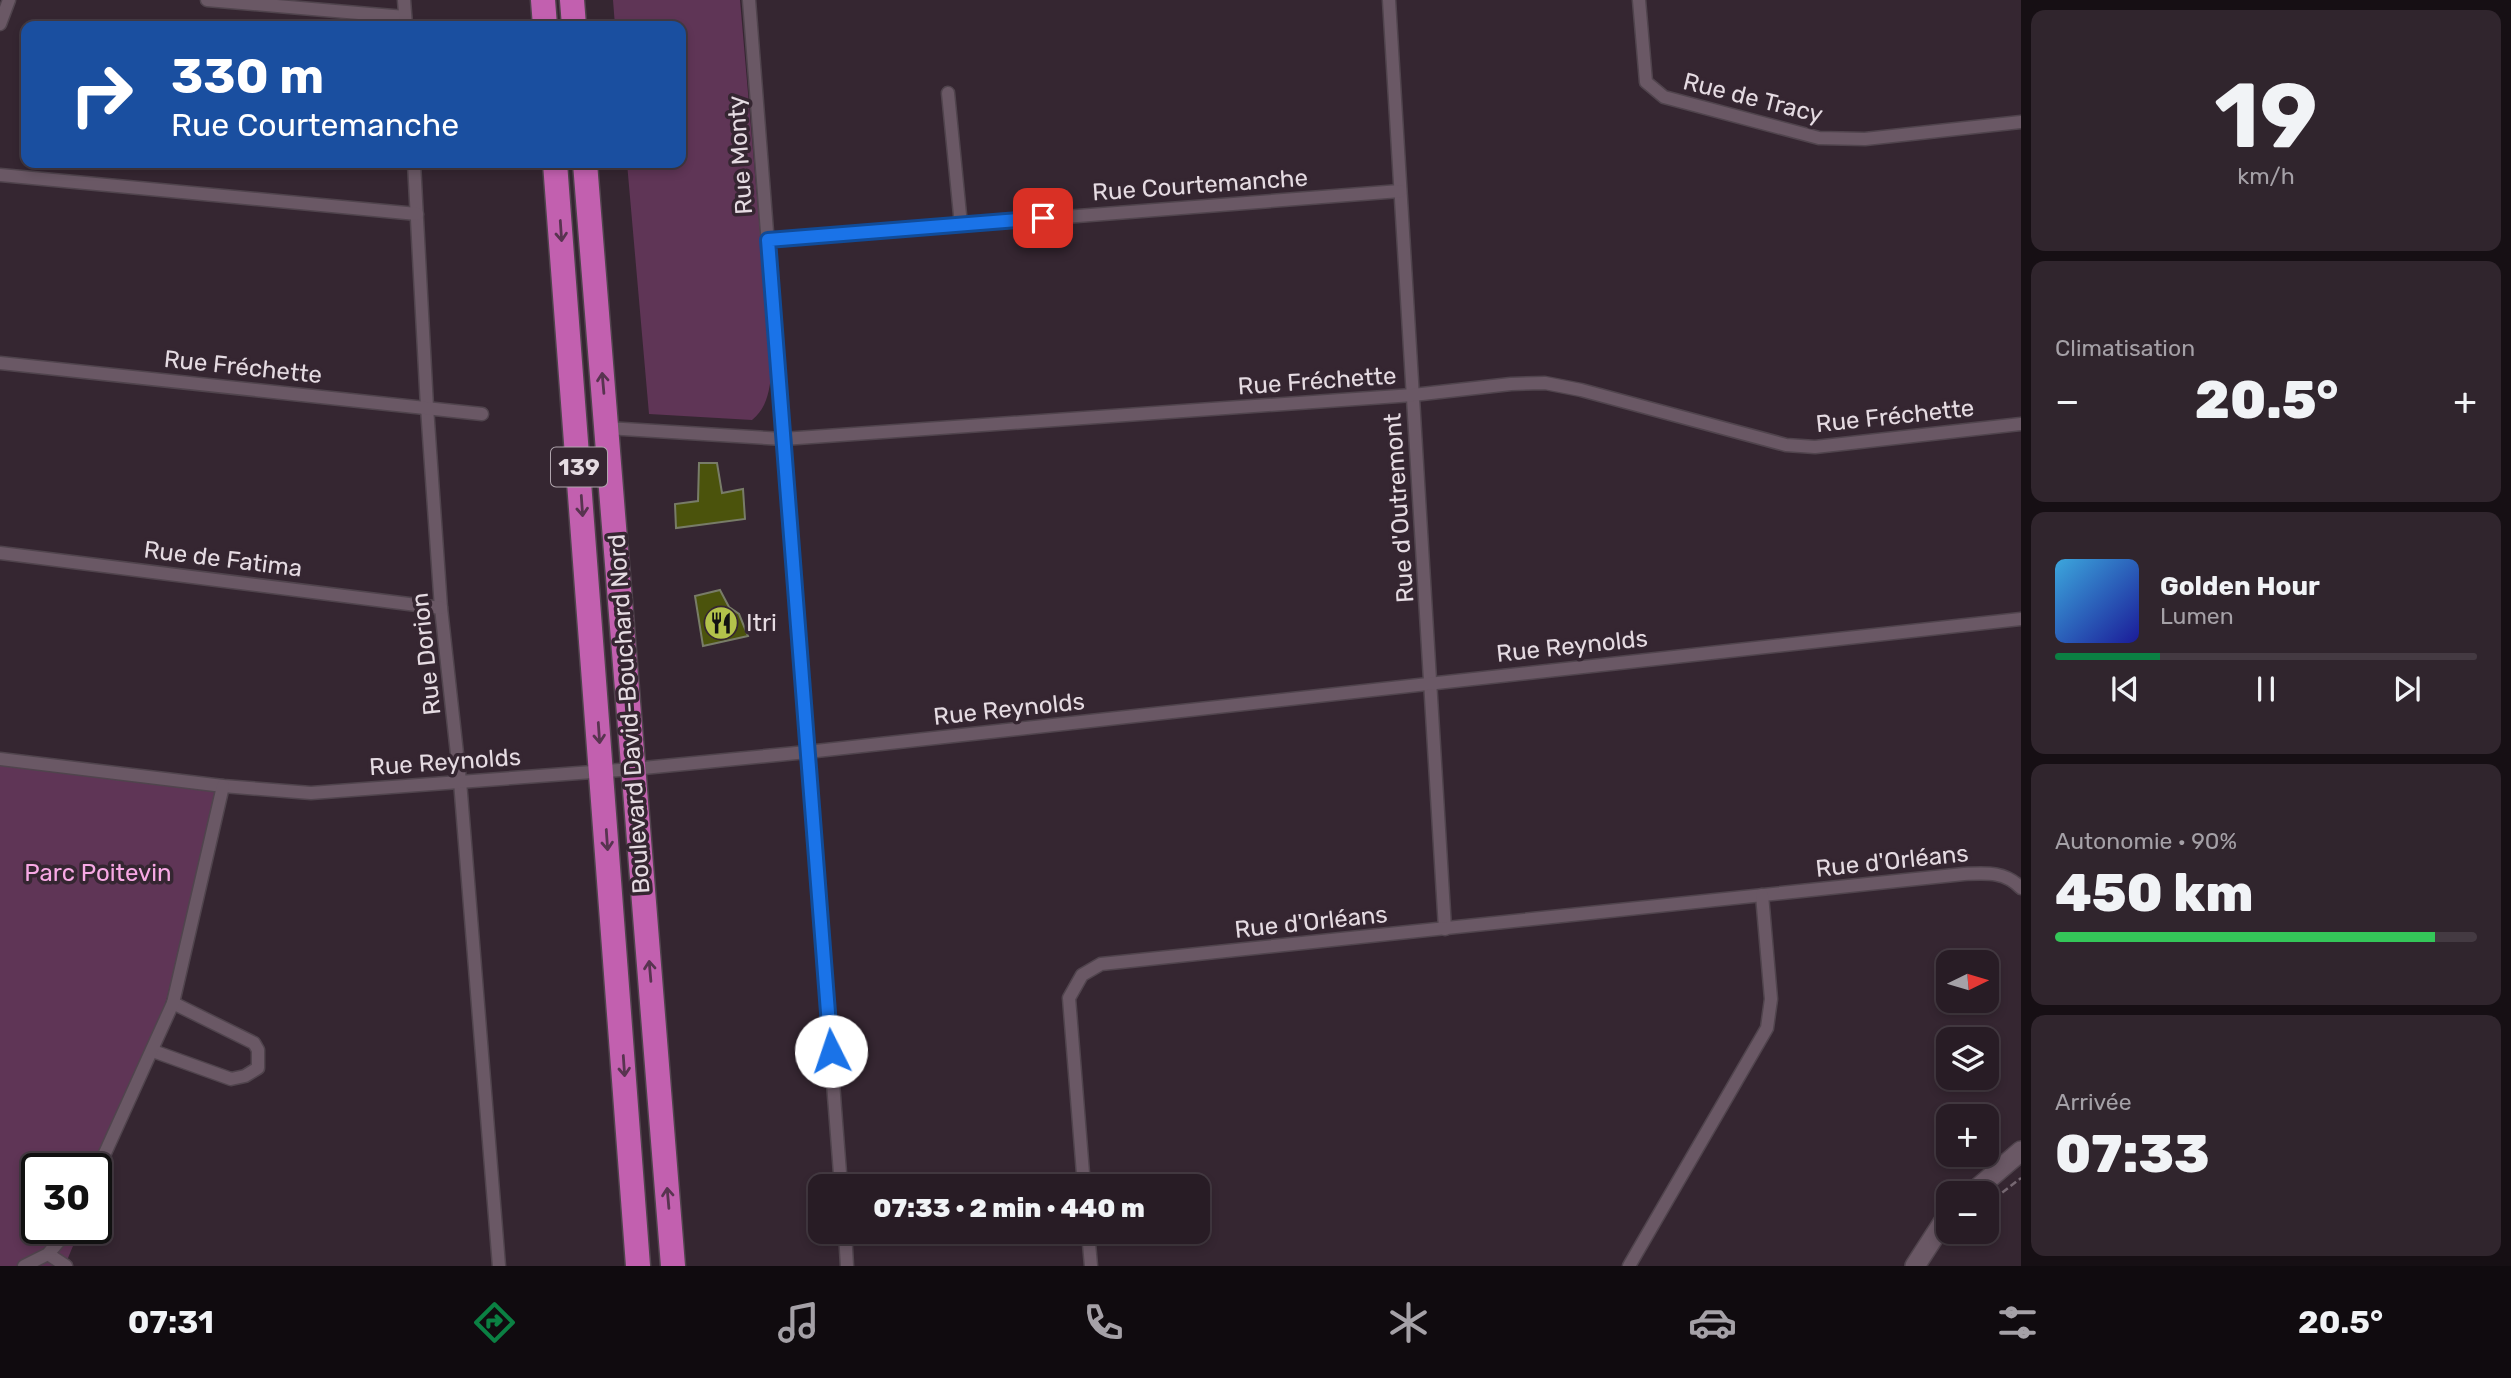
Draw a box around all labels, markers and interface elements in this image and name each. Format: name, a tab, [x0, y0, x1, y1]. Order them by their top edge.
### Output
text: 330 m	[171, 47, 324, 105]
icon: right	[56, 49, 147, 140]
text: 19	[2214, 62, 2318, 170]
street label: Rue de Tracy	[1680, 67, 1826, 129]
street label: Rue Monty	[722, 95, 758, 215]
text: Rue Courtemanche	[171, 106, 459, 144]
text: km/h	[2237, 162, 2295, 190]
street label: Rue Courtemanche	[1091, 163, 1309, 207]
pin	[1013, 188, 1073, 248]
icon: arrive	[1024, 199, 1062, 237]
one-way arrow	[555, 219, 568, 242]
text: Climatisation	[2055, 334, 2195, 362]
street label: Rue Fréchette	[163, 345, 323, 389]
street label: Rue Fréchette	[1237, 361, 1397, 401]
text: 20.5°	[2195, 369, 2338, 431]
one-way arrow	[596, 373, 609, 395]
text: −	[2055, 378, 2080, 424]
text: +	[2453, 378, 2477, 424]
street label: Rue Fréchette	[1815, 394, 1975, 438]
street label: Rue d'Outremont	[1378, 412, 1420, 604]
road number: 139	[551, 447, 607, 486]
one-way arrow	[576, 495, 589, 517]
street label: Boulevard David-Bouchard Nord	[602, 533, 656, 895]
street label: Rue de Fatima	[142, 535, 304, 583]
text: Golden Hour	[2160, 571, 2320, 602]
street label: Rue Dorion	[406, 591, 446, 717]
text: Lumen	[2160, 602, 2234, 630]
restaurant icon: Itri	[702, 604, 740, 642]
place label: Itri	[746, 609, 777, 637]
street label: Rue Reynolds	[1495, 624, 1649, 668]
icon: previous	[2106, 670, 2144, 708]
icon: pause	[2247, 670, 2285, 708]
icon: next	[2388, 670, 2426, 708]
street label: Rue Reynolds	[932, 687, 1086, 731]
one-way arrow	[593, 722, 606, 744]
street label: Rue Reynolds	[368, 743, 522, 781]
text: Autonomie · 90%	[2055, 827, 2237, 855]
one-way arrow	[601, 828, 614, 850]
street label: Rue d'Orléans	[1814, 839, 1970, 883]
park label: Parc Poitevin	[24, 859, 172, 887]
text: 450 km	[2055, 862, 2253, 924]
street label: Rue d'Orléans	[1233, 900, 1389, 944]
north arrow	[1936, 950, 1998, 1013]
map controls	[1936, 950, 1999, 1244]
one-way arrow	[643, 960, 656, 983]
position arrow	[794, 1014, 868, 1088]
button: layers	[1936, 1027, 1999, 1090]
one-way arrow	[618, 1055, 631, 1077]
text: Arrivée	[2055, 1088, 2132, 1116]
button: +	[1936, 1104, 1999, 1167]
text: 07:33	[2055, 1123, 2210, 1185]
speed limit sign: 30	[21, 1153, 112, 1244]
button: −	[1936, 1181, 1999, 1244]
one-way arrow	[661, 1187, 674, 1210]
text: 07:33 · 2 min · 440 m	[873, 1193, 1145, 1224]
icon: directions	[470, 1298, 519, 1347]
icon: music	[774, 1298, 823, 1347]
icon: phone	[1079, 1298, 1128, 1347]
icon: climate	[1384, 1298, 1433, 1347]
icon: car	[1688, 1298, 1737, 1347]
icon: filters	[1993, 1298, 2042, 1347]
text: 07:31	[128, 1303, 214, 1341]
text: 20.5°	[2298, 1303, 2383, 1341]

